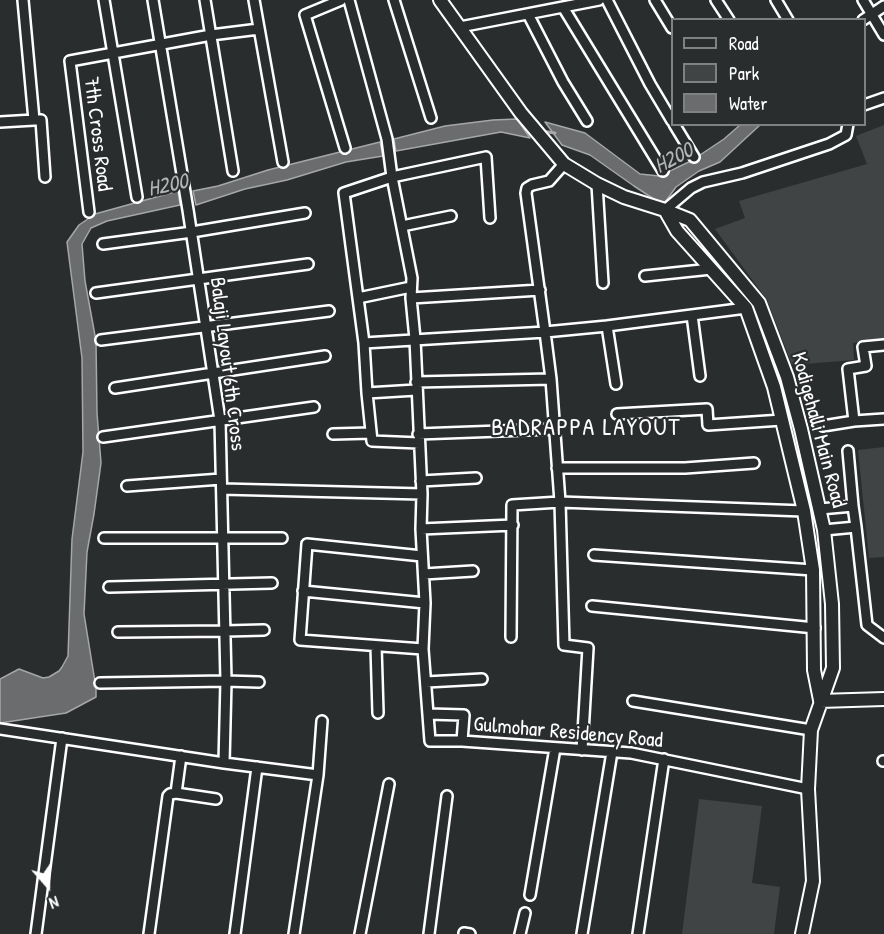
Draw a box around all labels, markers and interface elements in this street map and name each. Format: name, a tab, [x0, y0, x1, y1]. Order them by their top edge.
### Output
legend	[671, 18, 866, 126]
text: Road	[729, 31, 759, 56]
text: Park	[729, 61, 759, 86]
street label: 7th Cross Road	[78, 76, 116, 192]
text: Water	[729, 91, 767, 116]
water label: H200	[650, 138, 698, 180]
water label: H200	[146, 169, 190, 203]
street label: Balaji Layout 6th Cross	[204, 276, 250, 452]
street label: Kodigehalli Main Road	[785, 350, 851, 510]
district label: BADRAPPA LAYOUT	[491, 415, 681, 443]
street label: Gulmohar Residency Road	[472, 712, 664, 754]
north arrow	[18, 856, 78, 916]
text: N	[46, 891, 62, 915]

